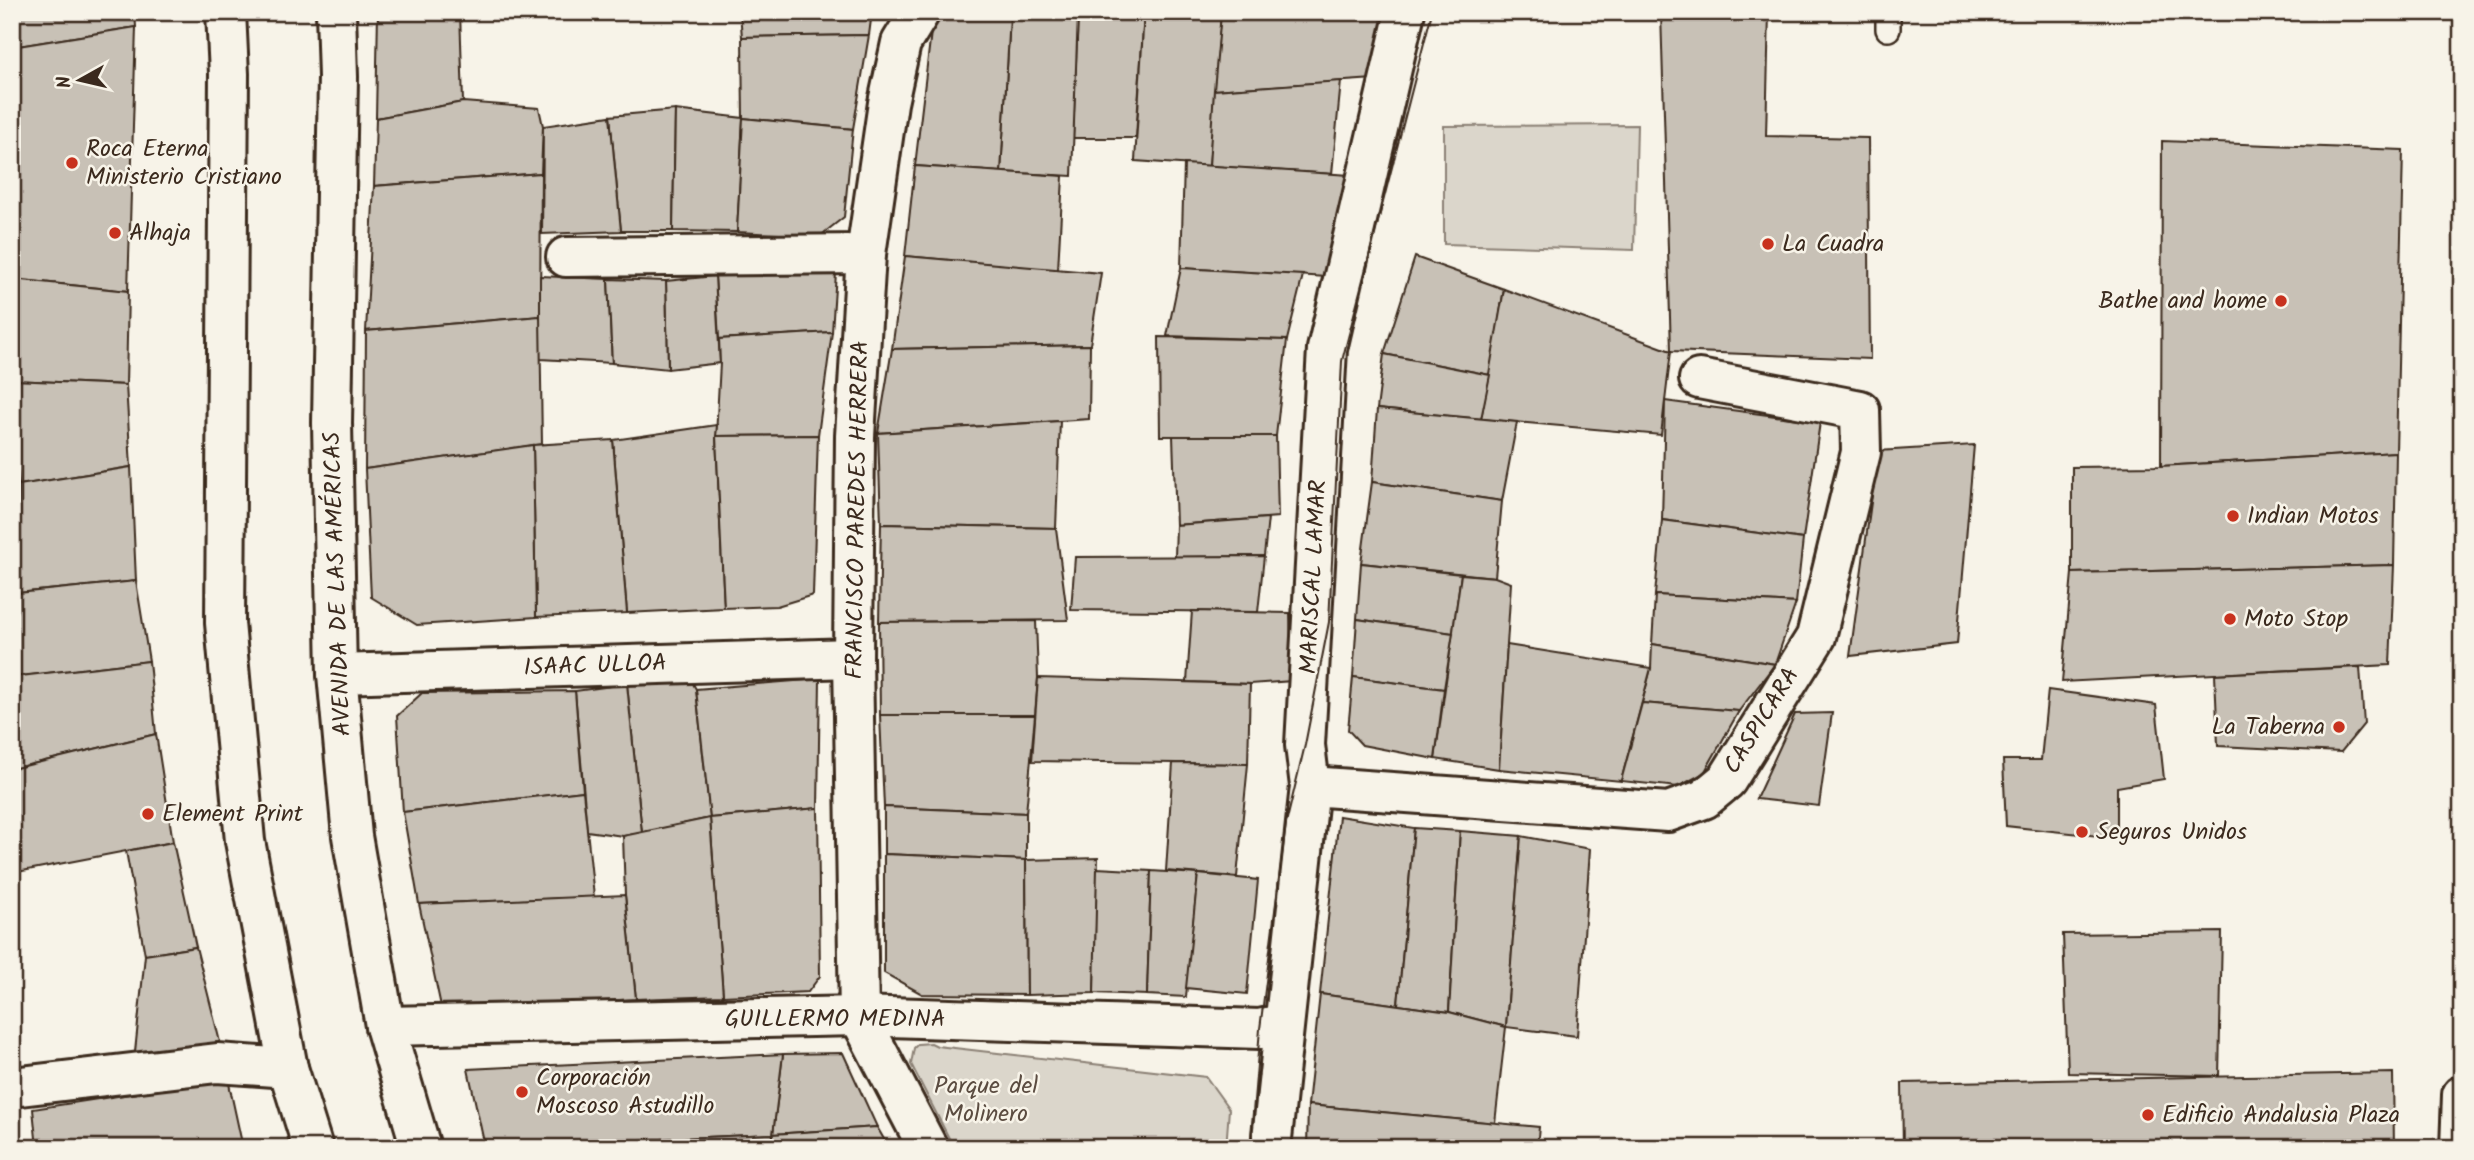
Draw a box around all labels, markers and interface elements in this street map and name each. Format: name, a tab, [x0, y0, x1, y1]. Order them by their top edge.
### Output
north arrow	[46, 46, 116, 116]
text: N	[49, 74, 81, 90]
place label: Roca Eterna Ministerio Cristiano	[86, 130, 282, 197]
marker: Roca Eterna Ministerio Cristiano	[64, 155, 80, 171]
place label: Alhaja	[129, 214, 191, 253]
marker: Alhaja	[107, 225, 123, 241]
place label: La Cuadra	[1782, 225, 1884, 264]
marker: La Cuadra	[1760, 236, 1776, 252]
place label: Bathe and home	[2099, 282, 2267, 321]
marker: Bathe and home	[2273, 293, 2289, 309]
street label: FRANCISCO PAREDES HERRERA	[836, 340, 880, 680]
street label: AVENIDA DE LAS AMÉRICAS	[313, 431, 363, 737]
street label: MARISCAL LAMAR	[1289, 479, 1339, 675]
place label: Indian Motos	[2247, 497, 2379, 536]
marker: Indian Motos	[2225, 508, 2241, 524]
place label: Moto Stop	[2244, 600, 2348, 639]
marker: Moto Stop	[2222, 611, 2238, 627]
street label: ISAAC ULLOA	[523, 644, 667, 688]
street label: CASPICARA	[1714, 660, 1810, 782]
place label: La Taberna	[2212, 708, 2325, 747]
marker: La Taberna	[2331, 719, 2347, 735]
place label: Element Print	[162, 795, 304, 834]
marker: Element Print	[140, 806, 156, 822]
place label: Seguros Unidos	[2096, 813, 2247, 852]
marker: Seguros Unidos	[2074, 824, 2090, 840]
street label: GUILLERMO MEDINA	[725, 1000, 945, 1039]
place label: Corporación Moscoso Astudillo	[536, 1059, 714, 1126]
park label: Parque del Molinero	[934, 1067, 1038, 1134]
marker: Corporación Moscoso Astudillo	[514, 1084, 530, 1100]
place label: Edificio Andalusia Plaza	[2162, 1096, 2400, 1135]
marker: Edificio Andalusia Plaza	[2140, 1107, 2156, 1123]

